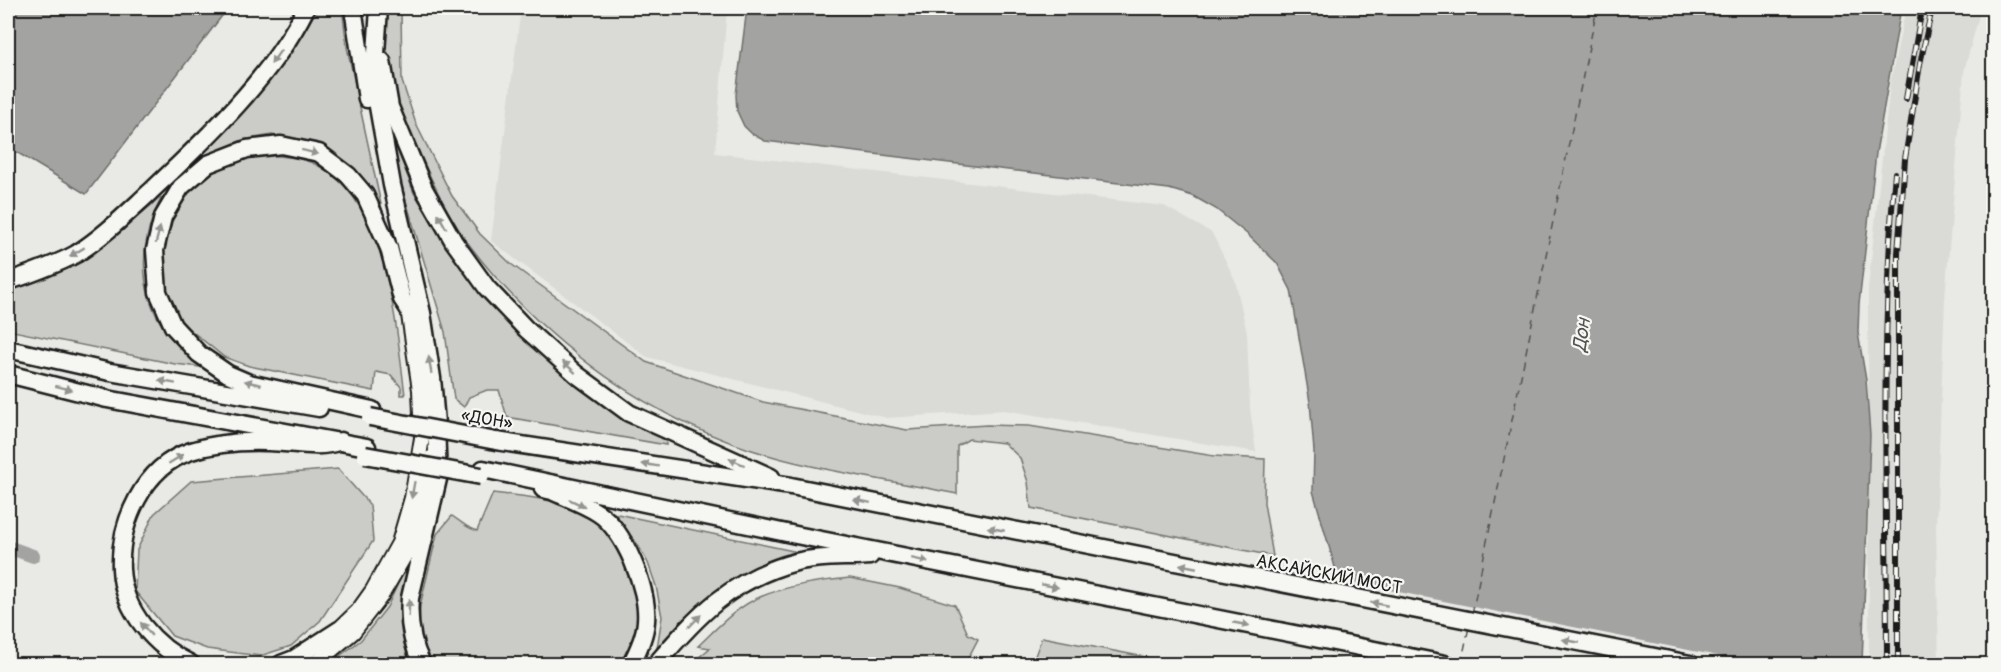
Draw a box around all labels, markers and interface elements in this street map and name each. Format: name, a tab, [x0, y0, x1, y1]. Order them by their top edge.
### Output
one-way arrow	[270, 49, 282, 65]
one-way arrow	[300, 147, 319, 157]
one-way arrow	[437, 212, 447, 229]
one-way arrow	[154, 226, 164, 245]
one-way arrow	[69, 246, 85, 257]
water label: Дон	[1567, 315, 1596, 354]
one-way arrow	[425, 355, 434, 374]
one-way arrow	[562, 361, 577, 374]
one-way arrow	[158, 377, 177, 386]
one-way arrow	[244, 377, 263, 387]
one-way arrow	[55, 384, 74, 394]
street label: «ДОН»	[459, 404, 514, 435]
one-way arrow	[168, 454, 184, 465]
one-way arrow	[729, 458, 746, 467]
one-way arrow	[640, 460, 659, 469]
one-way arrow	[408, 481, 417, 500]
one-way arrow	[853, 496, 872, 505]
one-way arrow	[568, 498, 585, 507]
one-way arrow	[987, 524, 1006, 533]
street label: АКСАЙСКИЙ МОСТ	[1254, 549, 1404, 600]
one-way arrow	[911, 556, 930, 565]
one-way arrow	[1178, 561, 1197, 570]
one-way arrow	[1041, 582, 1060, 591]
one-way arrow	[405, 599, 414, 618]
one-way arrow	[1370, 599, 1389, 608]
one-way arrow	[687, 614, 701, 628]
one-way arrow	[1232, 620, 1251, 629]
one-way arrow	[139, 621, 152, 637]
one-way arrow	[1561, 636, 1580, 645]

